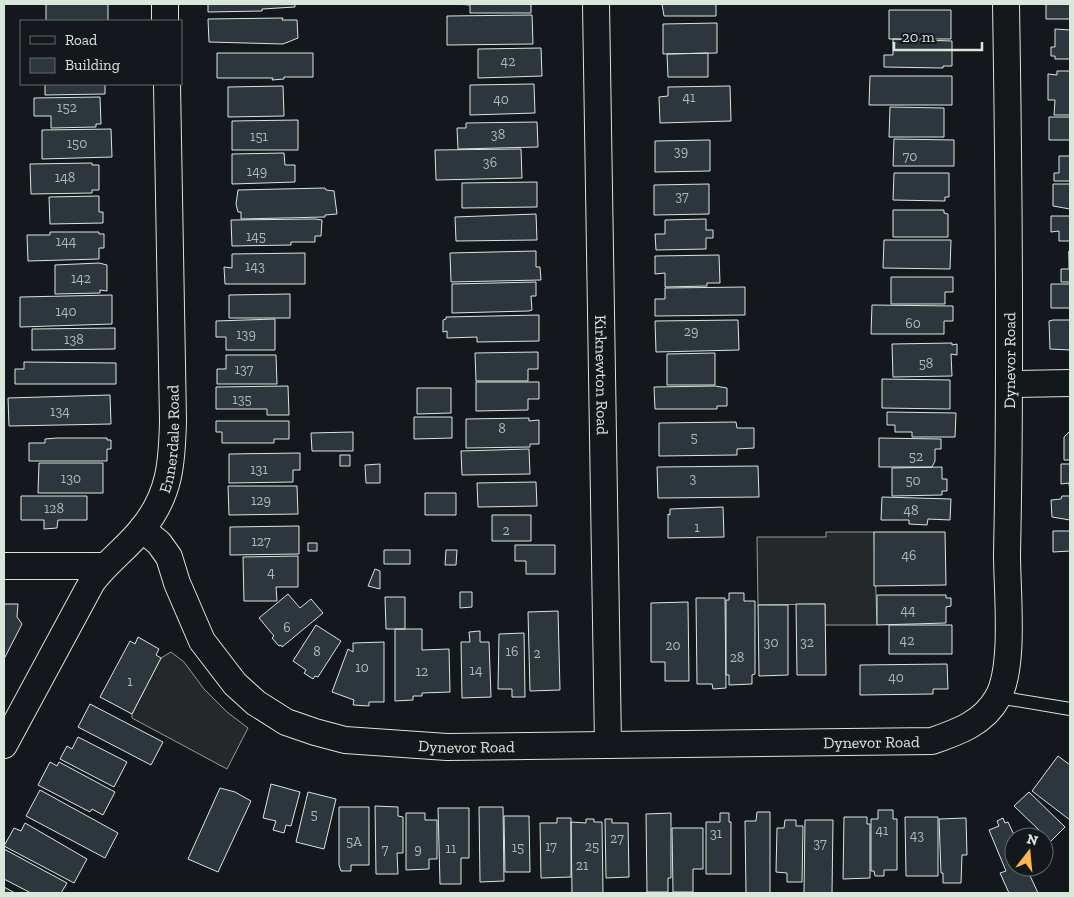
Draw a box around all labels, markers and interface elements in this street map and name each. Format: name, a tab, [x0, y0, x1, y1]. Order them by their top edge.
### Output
legend	[20, 20, 182, 85]
scale bar	[894, 20, 982, 52]
text: 20 m	[902, 28, 935, 46]
text: Road	[65, 31, 98, 49]
house number: 42	[501, 53, 515, 70]
text: Building	[65, 56, 120, 74]
house number: 41	[683, 89, 696, 106]
house number: 40	[493, 91, 509, 108]
house number: 152	[57, 99, 77, 116]
house number: 38	[491, 126, 505, 143]
house number: 151	[250, 128, 269, 145]
house number: 150	[67, 135, 87, 152]
house number: 39	[674, 143, 688, 160]
house number: 70	[903, 148, 917, 165]
house number: 36	[483, 154, 497, 171]
house number: 149	[247, 163, 267, 180]
house number: 148	[55, 169, 75, 186]
house number: 37	[675, 188, 689, 205]
house number: 145	[246, 228, 266, 245]
house number: 144	[56, 233, 77, 250]
house number: 143	[245, 258, 265, 275]
house number: 142	[71, 270, 91, 287]
house number: 140	[56, 303, 77, 320]
street label: Dynevor Road	[1000, 312, 1019, 409]
street label: Kirknewton Road	[591, 315, 612, 435]
house number: 60	[905, 315, 921, 332]
house number: 29	[684, 323, 698, 340]
house number: 139	[236, 326, 256, 343]
house number: 138	[64, 331, 84, 348]
house number: 58	[919, 355, 933, 372]
house number: 137	[235, 361, 254, 378]
street label: Ennerdale Road	[155, 384, 183, 495]
house number: 135	[232, 391, 252, 408]
house number: 134	[50, 403, 70, 420]
house number: 8	[498, 420, 506, 437]
house number: 5	[690, 429, 698, 446]
house number: 52	[909, 448, 923, 465]
house number: 131	[250, 461, 268, 478]
house number: 130	[61, 470, 81, 487]
house number: 3	[690, 470, 697, 487]
house number: 50	[905, 472, 921, 489]
house number: 129	[251, 492, 271, 509]
house number: 128	[44, 500, 64, 517]
house number: 48	[903, 502, 919, 519]
house number: 1	[694, 519, 700, 536]
house number: 2	[502, 522, 510, 539]
house number: 127	[251, 533, 271, 550]
house number: 46	[902, 547, 916, 564]
house number: 4	[267, 564, 275, 581]
house number: 44	[900, 602, 916, 619]
house number: 6	[283, 619, 291, 636]
house number: 42	[900, 632, 914, 649]
house number: 30	[764, 634, 778, 651]
house number: 32	[800, 634, 814, 651]
house number: 20	[665, 637, 681, 654]
house number: 8	[313, 643, 321, 660]
house number: 16	[506, 643, 518, 660]
house number: 2	[533, 645, 541, 662]
house number: 28	[730, 649, 744, 666]
house number: 10	[355, 659, 369, 676]
house number: 14	[470, 662, 483, 679]
house number: 12	[416, 663, 428, 680]
house number: 40	[888, 669, 904, 686]
house number: 1	[127, 673, 133, 690]
street label: Dynevor Road	[823, 732, 920, 752]
street label: Dynevor Road	[418, 736, 515, 757]
house number: 5	[310, 806, 318, 823]
house number: 41	[876, 822, 889, 839]
house number: 31	[710, 825, 723, 842]
house number: 43	[910, 827, 924, 844]
north arrow	[1004, 827, 1054, 877]
house number: 27	[610, 830, 624, 847]
text: N	[1025, 830, 1040, 850]
house number: 5A	[346, 833, 363, 850]
house number: 37	[813, 835, 827, 852]
house number: 17	[545, 838, 557, 855]
house number: 25	[585, 838, 599, 855]
house number: 15	[512, 839, 524, 856]
house number: 11	[446, 840, 457, 857]
house number: 7	[382, 841, 389, 858]
house number: 9	[414, 841, 422, 858]
house number: 21	[576, 857, 589, 874]

